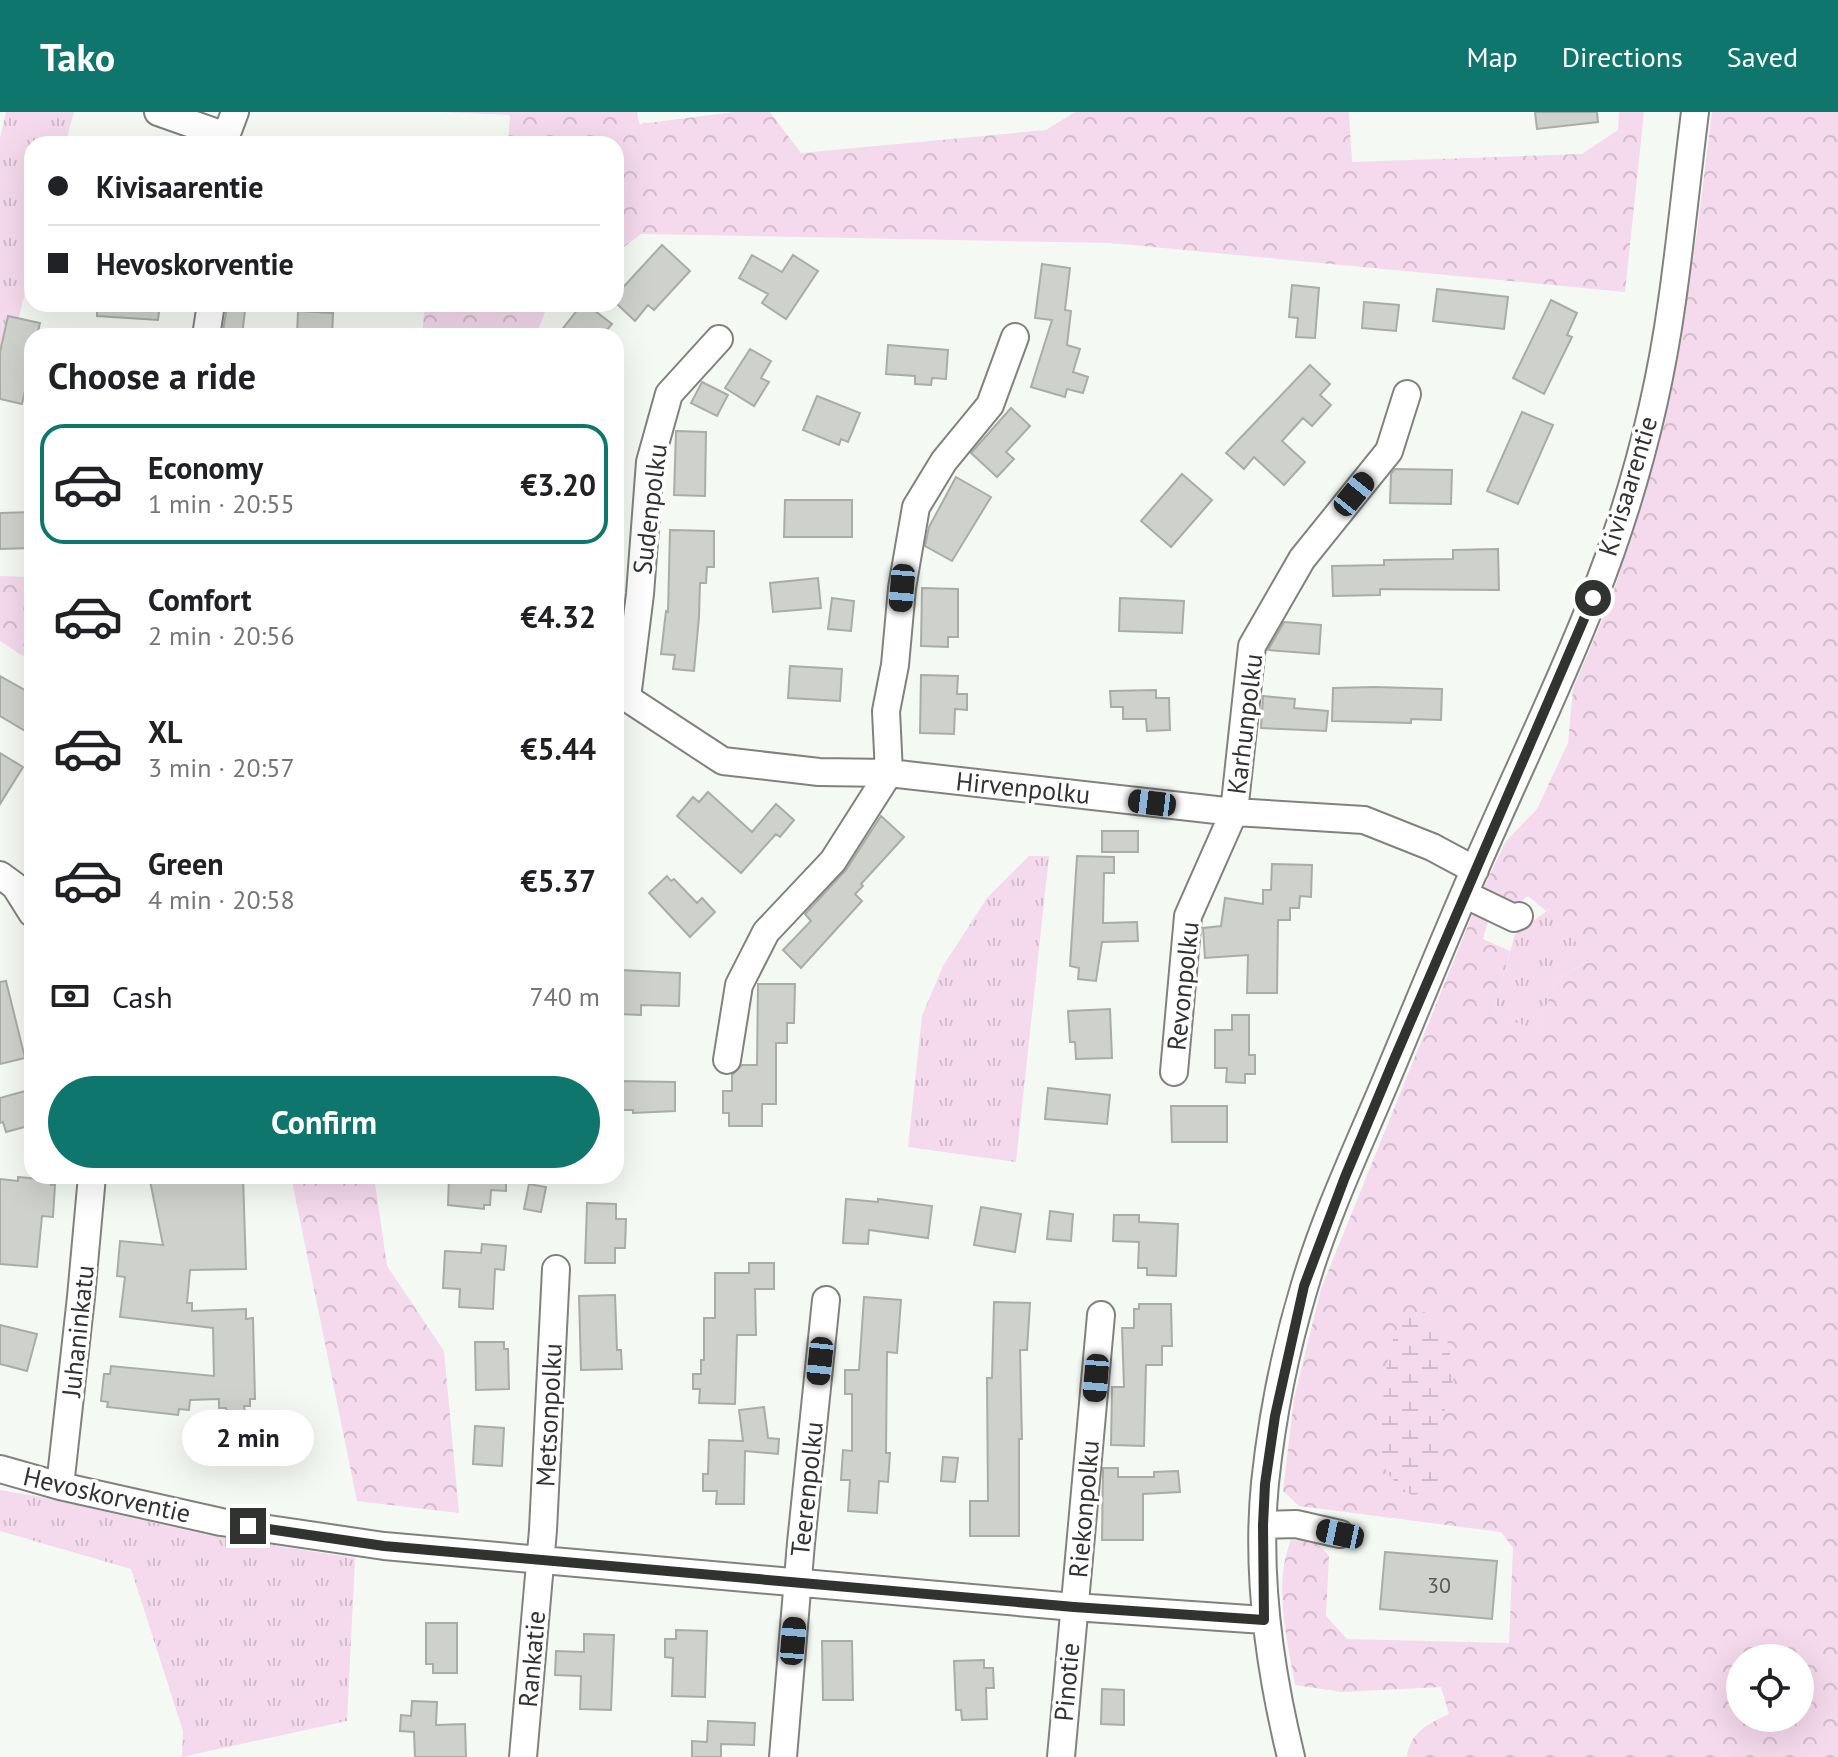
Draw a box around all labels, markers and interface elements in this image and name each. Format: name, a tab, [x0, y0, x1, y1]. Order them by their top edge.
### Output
text: Tako	[40, 32, 115, 81]
text: Map	[1467, 38, 1518, 75]
text: Directions	[1562, 38, 1683, 75]
text: Saved	[1727, 38, 1798, 75]
text: Kivisaarentie	[96, 167, 263, 206]
text: Hevoskorventie	[96, 244, 294, 283]
text: Choose a ride	[48, 352, 256, 399]
street label: Kivisaarentie	[1591, 412, 1664, 560]
street label: Sudenpolku	[625, 442, 674, 576]
icon: car	[52, 448, 124, 520]
text: Economy	[148, 448, 263, 487]
text: €3.20	[521, 465, 596, 504]
car	[1330, 468, 1378, 520]
text: 1 min · 20:55	[148, 487, 295, 520]
car	[888, 563, 916, 613]
icon: car	[52, 580, 124, 652]
text: Comfort	[148, 580, 251, 619]
route start	[1575, 580, 1611, 616]
text: €4.32	[521, 597, 596, 636]
text: 2 min · 20:56	[148, 619, 295, 652]
street label: Karhunpolku	[1220, 652, 1269, 796]
icon: car	[52, 712, 124, 784]
text: XL	[148, 712, 182, 751]
text: €5.44	[521, 729, 596, 768]
text: 3 min · 20:57	[148, 751, 295, 784]
street label: Hirvenpolku	[954, 764, 1092, 811]
car	[1127, 788, 1177, 818]
icon: car	[52, 844, 124, 916]
text: Green	[148, 844, 223, 883]
text: €5.37	[521, 861, 596, 900]
text: 4 min · 20:58	[148, 883, 295, 916]
street label: Revonpolku	[1159, 920, 1206, 1052]
icon: cash	[48, 974, 92, 1018]
text: Cash	[112, 977, 173, 1016]
text: 740 m	[529, 980, 600, 1013]
button: Confirm	[48, 1076, 600, 1168]
street label: Juhaninkatu	[54, 1263, 101, 1399]
car	[806, 1336, 834, 1386]
street label: Metsonpolku	[528, 1342, 569, 1488]
car	[1082, 1353, 1110, 1403]
callout: 2 min	[182, 1410, 314, 1466]
street label: Teerenpolku	[783, 1420, 830, 1558]
text: 2 min	[216, 1421, 280, 1454]
street label: Riekonpolku	[1061, 1439, 1106, 1579]
street label: Hevoskorventie	[20, 1459, 194, 1530]
route end	[230, 1508, 266, 1544]
car	[1314, 1517, 1366, 1551]
house number: 30	[1427, 1571, 1451, 1599]
street label: Rankatie	[511, 1609, 552, 1709]
car	[779, 1616, 807, 1666]
street label: Pinotie	[1047, 1641, 1086, 1723]
map controls	[1726, 1644, 1814, 1732]
button: locate	[1726, 1644, 1814, 1732]

